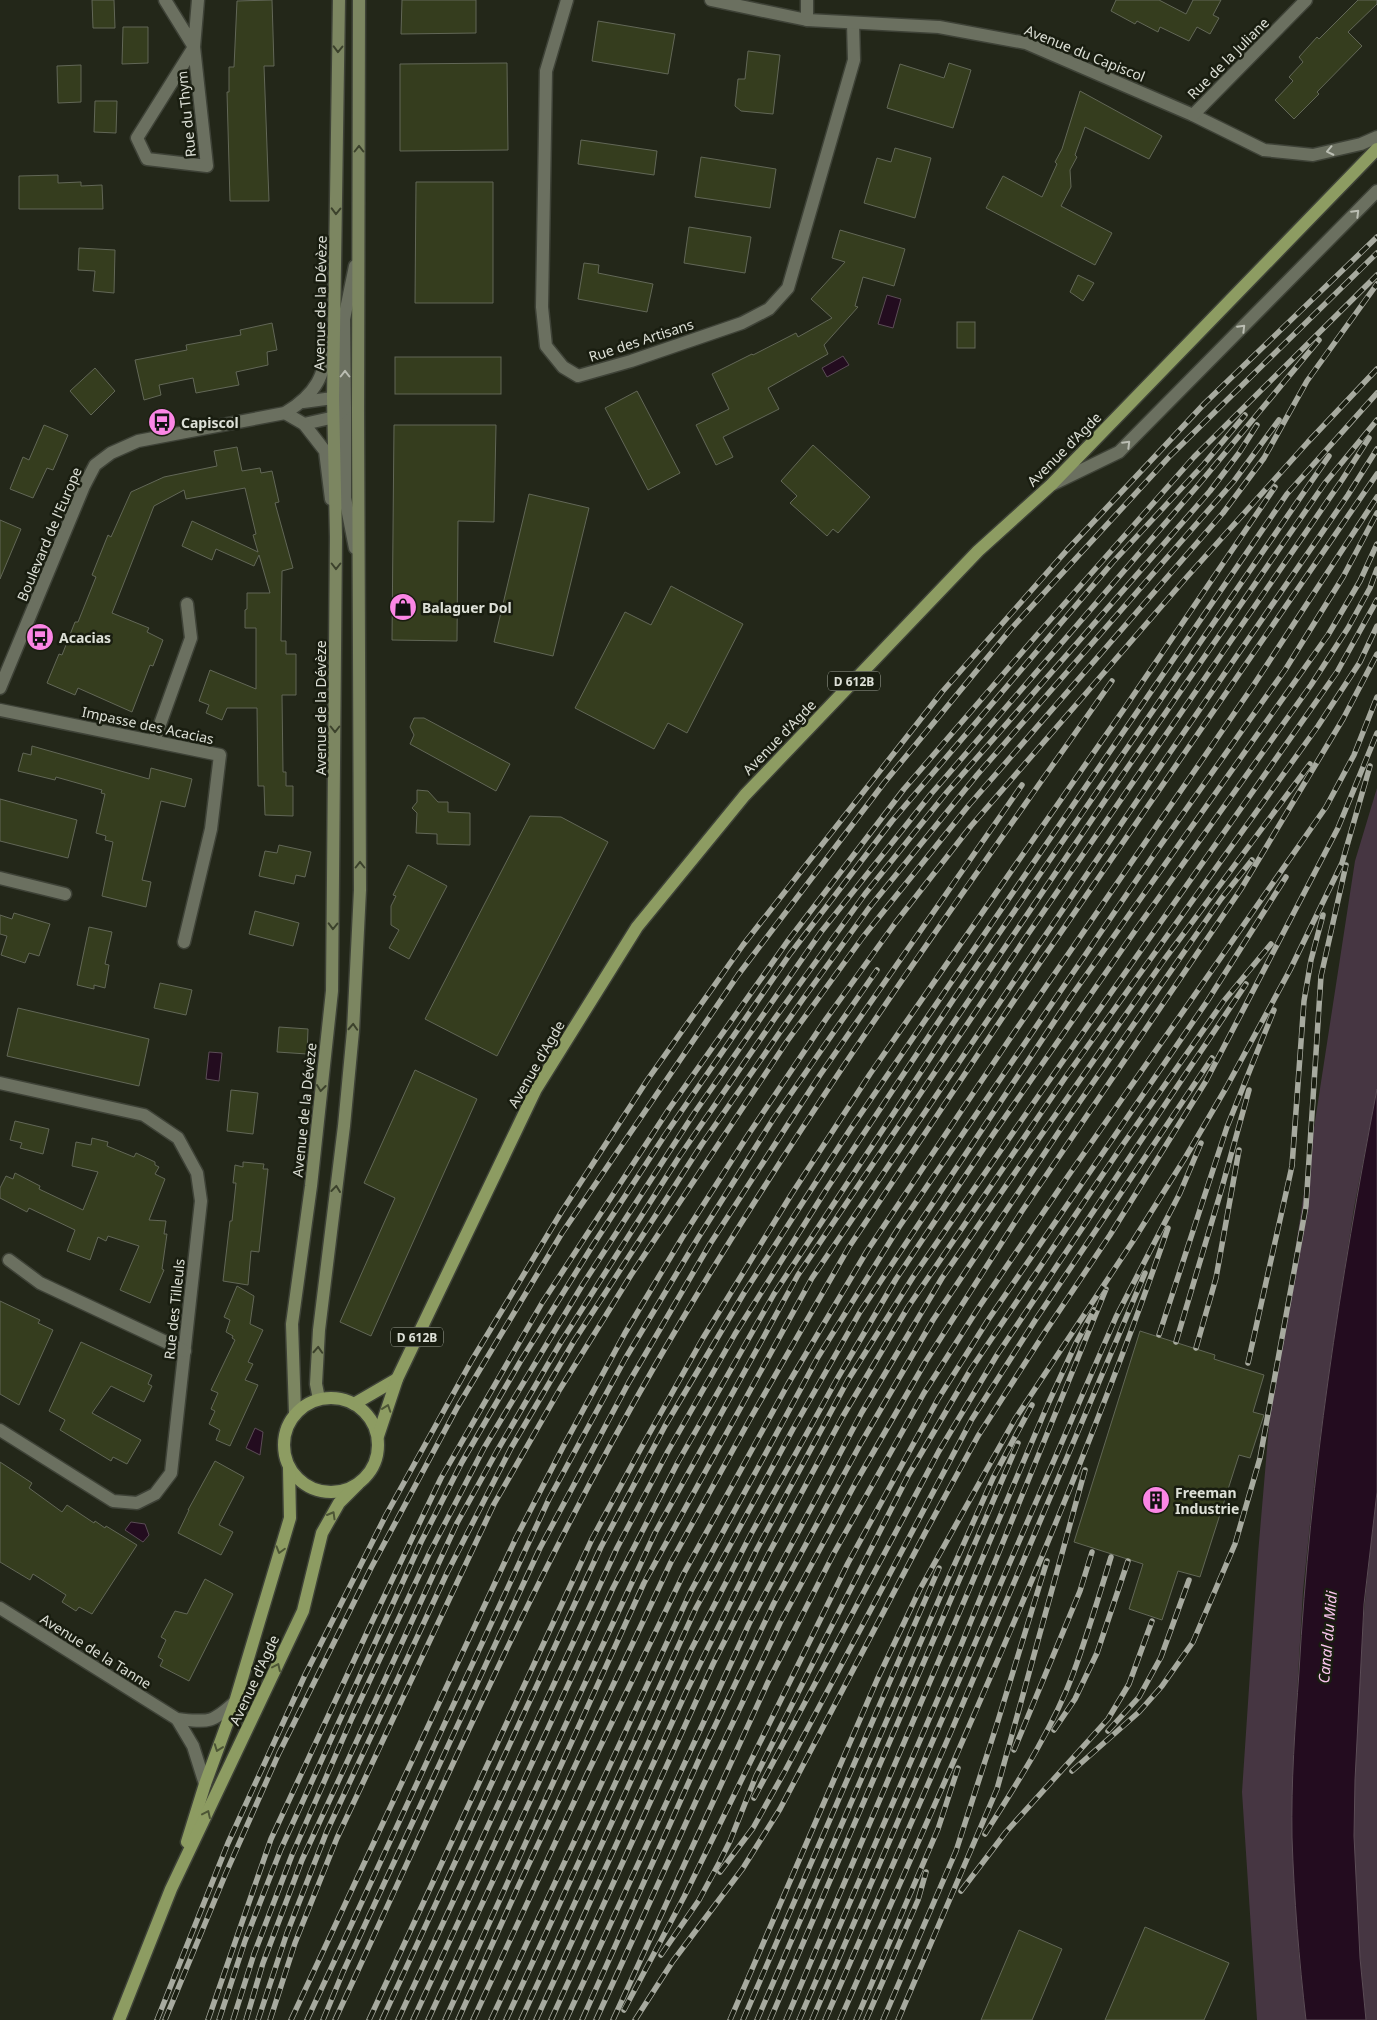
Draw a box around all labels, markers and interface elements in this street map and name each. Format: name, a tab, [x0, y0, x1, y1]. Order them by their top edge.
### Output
street label: Rue de la Juliane	[1183, 13, 1273, 103]
street label: Avenue du Capiscol	[1022, 20, 1148, 86]
one-way arrow	[333, 45, 343, 53]
street label: Rue du Thym	[172, 70, 200, 158]
one-way arrow	[354, 145, 364, 152]
one-way arrow	[1326, 145, 1335, 156]
one-way arrow	[331, 208, 341, 215]
one-way arrow	[1350, 209, 1359, 218]
street label: Avenue de la Dévèze	[309, 235, 331, 371]
street label: Rue des Artisans	[586, 314, 696, 366]
one-way arrow	[1236, 325, 1245, 334]
one-way arrow	[339, 369, 350, 377]
bus stop icon: Capiscol	[147, 407, 177, 437]
street label: Avenue d'Agde	[1023, 408, 1105, 490]
place label: Capiscol	[181, 413, 239, 432]
one-way arrow	[1121, 440, 1130, 449]
street label: Boulevard de l'Europe	[12, 464, 86, 604]
one-way arrow	[331, 563, 341, 571]
shop icon: Balaguer Dol	[388, 592, 418, 622]
place label: Balaguer Dol	[422, 598, 512, 617]
bus stop icon: Acacias	[25, 622, 55, 652]
place label: Acacias	[59, 628, 111, 647]
street label: Avenue de la Dévèze	[311, 640, 330, 776]
road number: D 612B	[828, 671, 880, 690]
street label: Avenue d'Agde	[738, 695, 820, 779]
street label: Impasse des Acacias	[80, 702, 216, 748]
one-way arrow	[330, 726, 340, 733]
one-way arrow	[355, 861, 365, 868]
one-way arrow	[328, 923, 338, 931]
street label: Avenue d'Agde	[503, 1017, 569, 1111]
one-way arrow	[348, 1023, 359, 1031]
street label: Avenue de la Dévèze	[287, 1042, 321, 1178]
one-way arrow	[316, 1085, 327, 1093]
one-way arrow	[330, 1185, 341, 1193]
street label: Rue des Tilleuls	[159, 1257, 189, 1360]
road number: D 612B	[391, 1328, 443, 1346]
one-way arrow	[312, 1346, 323, 1354]
one-way arrow	[382, 1404, 392, 1413]
place label: Freeman Industrie	[1175, 1483, 1239, 1518]
building icon: Freeman Industrie	[1141, 1485, 1171, 1515]
one-way arrow	[326, 1512, 336, 1521]
one-way arrow	[276, 1546, 286, 1554]
water label: Canal du Midi	[1313, 1589, 1341, 1684]
street label: Avenue de la Tanne	[37, 1609, 155, 1693]
street label: Avenue d'Agde	[225, 1632, 283, 1728]
one-way arrow	[270, 1663, 281, 1672]
one-way arrow	[214, 1743, 224, 1751]
one-way arrow	[201, 1810, 212, 1819]

